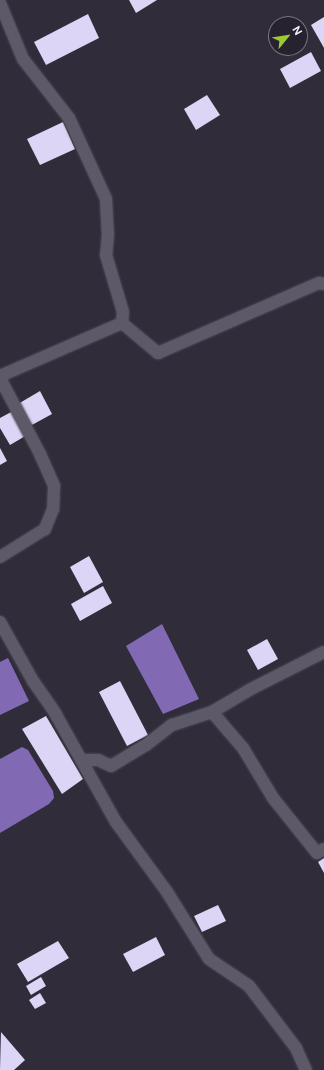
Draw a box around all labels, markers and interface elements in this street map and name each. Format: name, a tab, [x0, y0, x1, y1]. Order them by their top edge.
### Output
north arrow	[268, 16, 308, 56]
text: N	[289, 24, 306, 37]

